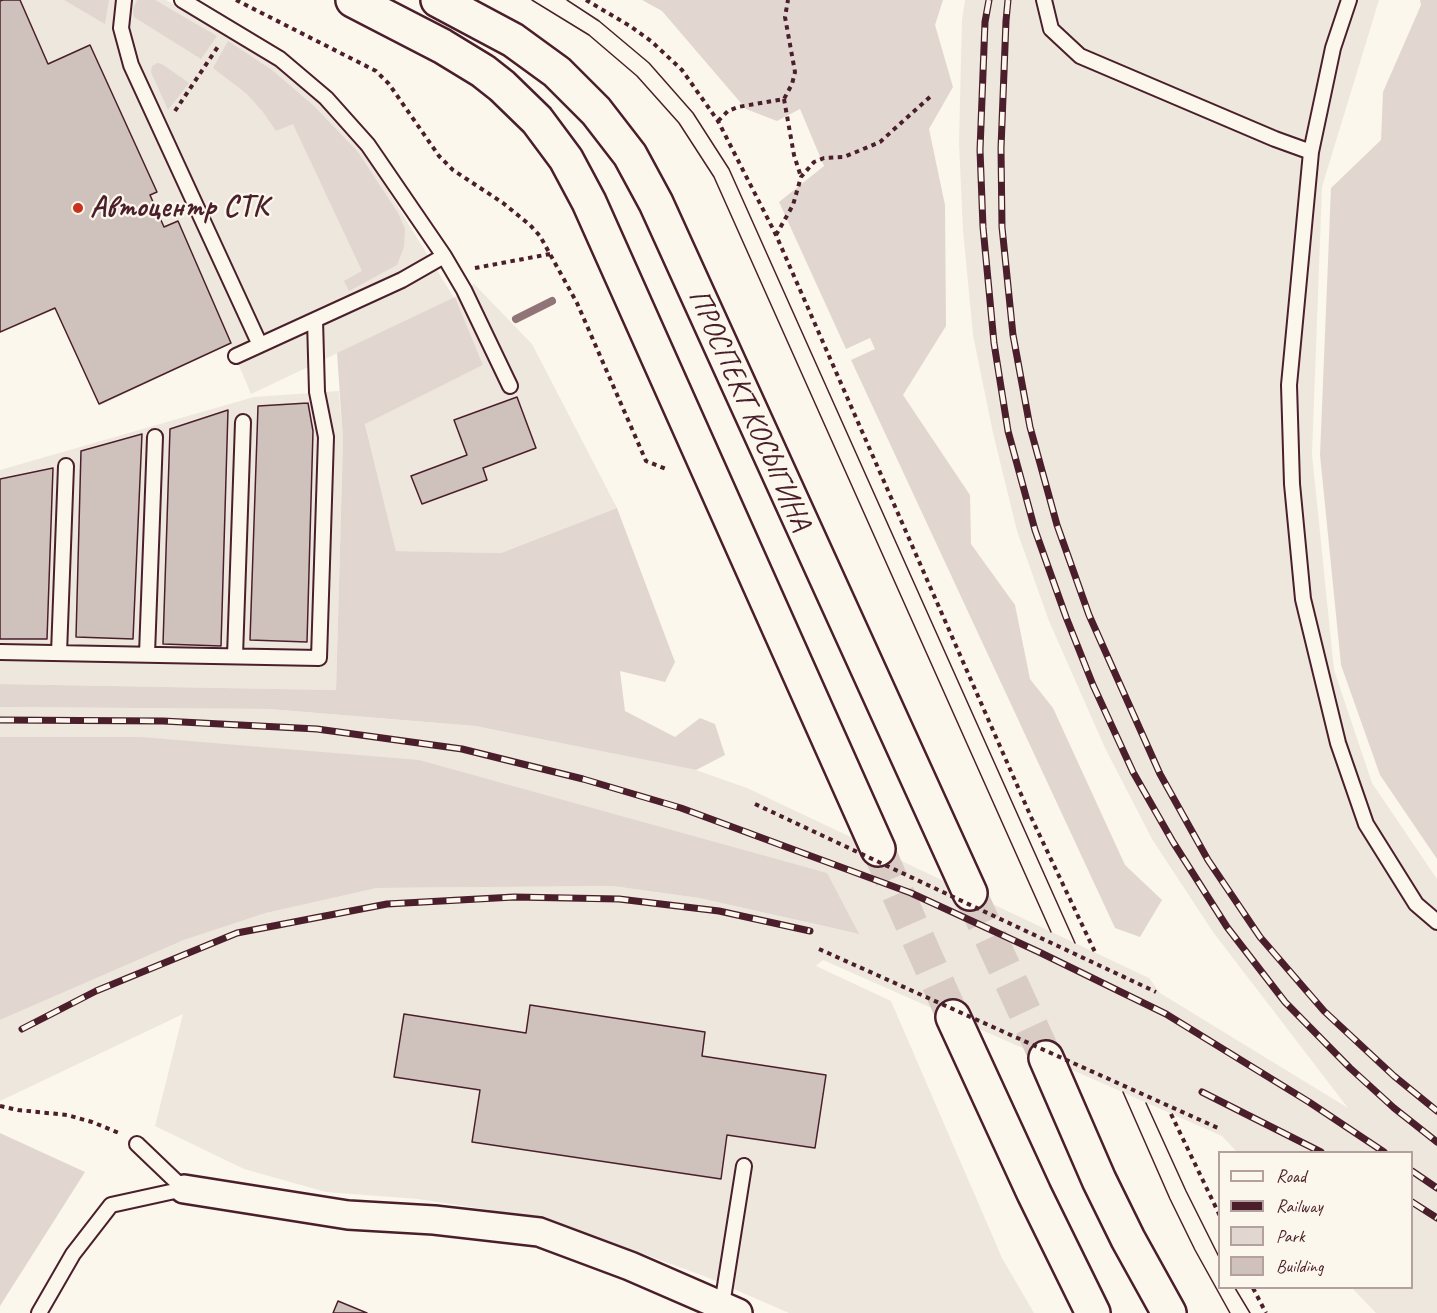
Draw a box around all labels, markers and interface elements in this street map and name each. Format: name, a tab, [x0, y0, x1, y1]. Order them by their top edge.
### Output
place label: Автоцентр СТК	[90, 190, 269, 226]
marker: Автоцентр СТК	[71, 201, 85, 215]
street label: ПРОСПЕКТ КОСЫГИНА	[680, 284, 818, 536]
legend	[1218, 1151, 1413, 1289]
text: Road	[1276, 1165, 1306, 1187]
text: Railway	[1276, 1195, 1323, 1217]
text: Park	[1276, 1225, 1305, 1247]
text: Building	[1276, 1255, 1323, 1277]

